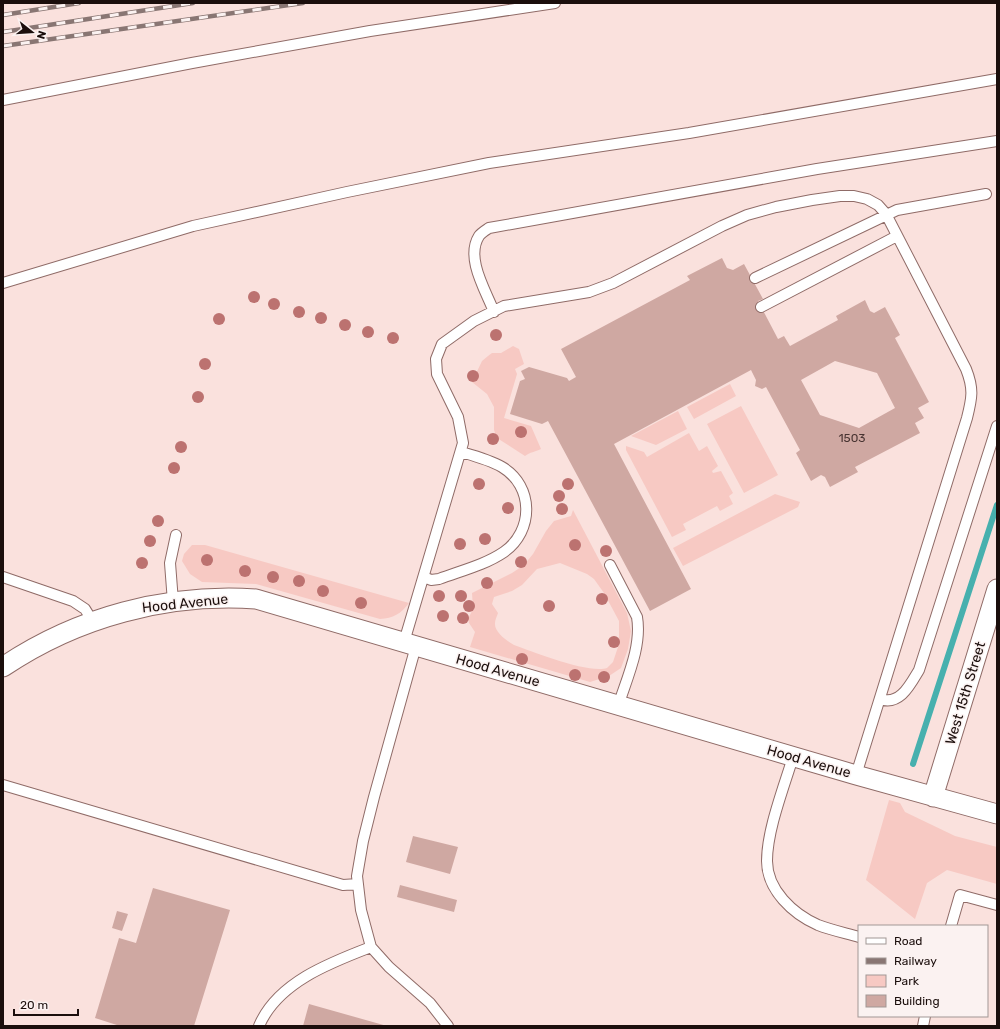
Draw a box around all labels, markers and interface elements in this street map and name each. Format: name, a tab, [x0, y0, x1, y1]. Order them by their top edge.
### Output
north arrow	[12, 12, 52, 52]
text: N	[34, 29, 48, 41]
house number: 1503	[838, 431, 866, 445]
street label: Hood Avenue	[141, 591, 229, 616]
street label: West 15th Street	[942, 639, 989, 747]
street label: Hood Avenue	[454, 650, 542, 691]
street label: Hood Avenue	[765, 741, 853, 782]
legend	[858, 925, 988, 1017]
text: Road	[894, 934, 922, 948]
text: Railway	[894, 954, 937, 968]
text: Park	[894, 974, 920, 988]
scale bar	[14, 991, 78, 1017]
text: Building	[894, 994, 940, 1008]
text: 20 m	[20, 998, 48, 1012]

